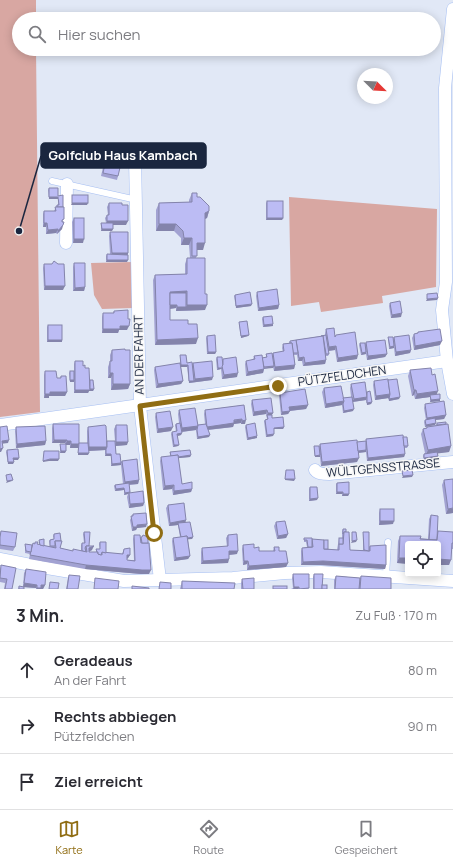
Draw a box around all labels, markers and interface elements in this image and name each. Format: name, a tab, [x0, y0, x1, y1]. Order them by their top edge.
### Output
search box	[12, 12, 441, 56]
icon: search	[26, 23, 48, 45]
text: Hier suchen	[58, 24, 140, 45]
north arrow	[357, 68, 393, 104]
callout: Golfclub Haus Kambach	[41, 143, 206, 168]
text: Golfclub Haus Kambach	[49, 146, 197, 164]
street label: AN DER FAHRT	[129, 314, 148, 395]
street label: PÜTZFELDCHEN	[297, 361, 387, 390]
route end	[269, 377, 287, 395]
street label: WÜLTGENSSTRASSE	[325, 454, 441, 481]
route start	[145, 524, 163, 542]
map controls	[405, 541, 441, 577]
button: locate	[405, 541, 441, 577]
text: 3 Min.	[16, 604, 64, 627]
text: Zu Fuß · 170 m	[355, 606, 437, 624]
text: Geradeaus	[54, 650, 133, 671]
icon: ahead	[16, 659, 38, 681]
text: 80 m	[408, 661, 437, 679]
text: An der Fahrt	[54, 671, 126, 689]
text: Rechts abbiegen	[54, 706, 176, 727]
icon: right	[16, 715, 38, 737]
text: 90 m	[407, 717, 437, 735]
text: Pützfeldchen	[54, 727, 134, 745]
icon: arrive	[16, 771, 38, 793]
text: Ziel erreicht	[54, 771, 143, 792]
tab: Karte	[55, 818, 83, 857]
tab: Route	[193, 818, 224, 857]
tab: Gespeichert	[335, 818, 398, 857]

